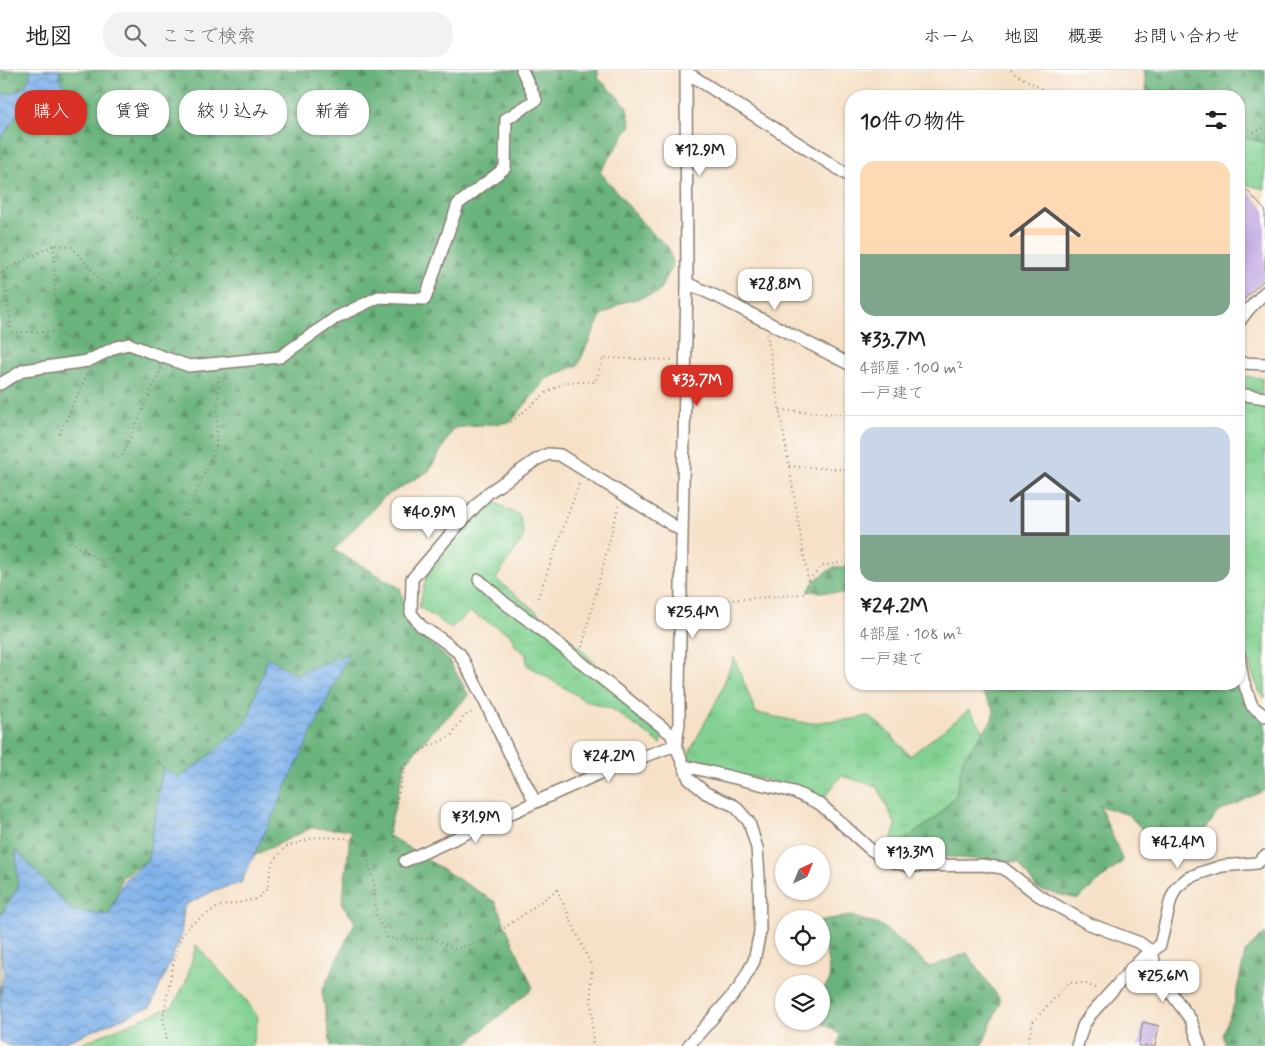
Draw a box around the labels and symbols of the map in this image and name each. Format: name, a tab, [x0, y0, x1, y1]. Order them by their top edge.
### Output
pin: ¥12.9M	[659, 134, 741, 177]
pin: ¥28.8M	[734, 268, 816, 311]
pin: ¥33.7M	[656, 364, 738, 407]
pin: ¥40.9M	[388, 496, 470, 539]
pin: ¥25.4M	[652, 596, 734, 639]
pin: ¥24.2M	[568, 740, 650, 783]
pin: ¥31.9M	[435, 802, 517, 844]
pin: ¥42.4M	[1137, 826, 1219, 869]
pin: ¥13.3M	[869, 836, 951, 879]
north arrow	[775, 845, 830, 900]
pin: ¥25.6M	[1122, 960, 1204, 1003]

